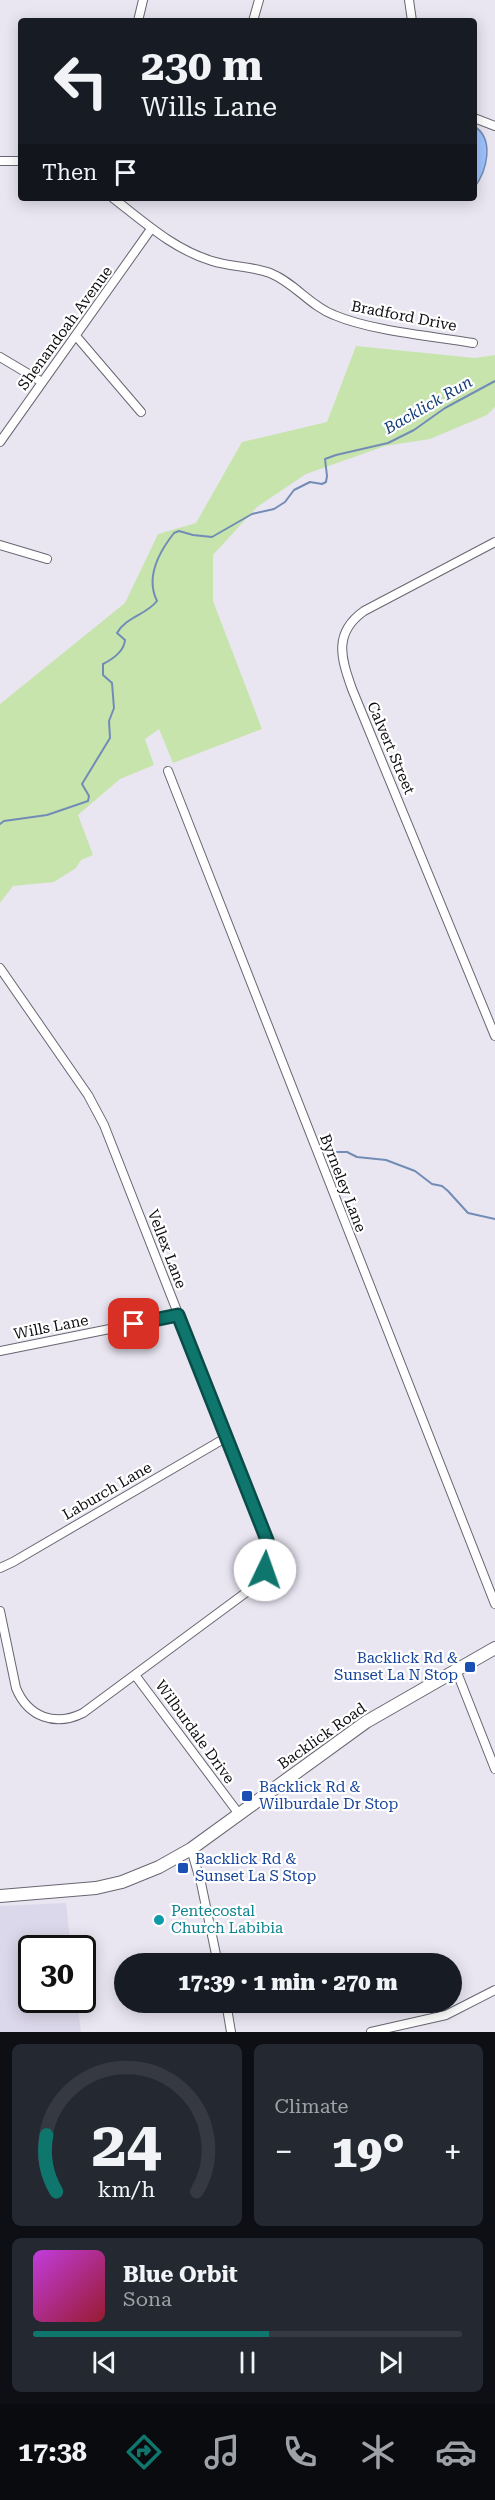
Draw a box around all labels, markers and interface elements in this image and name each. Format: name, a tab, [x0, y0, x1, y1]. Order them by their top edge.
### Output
text: 230 m	[141, 41, 263, 90]
icon: left	[42, 42, 120, 120]
text: Wills Lane	[141, 91, 277, 123]
icon: arrive	[109, 156, 142, 189]
text: Then	[42, 160, 97, 185]
street label: Shenandoah Avenue	[14, 263, 116, 393]
street label: Bradford Drive	[350, 297, 458, 335]
water label: Backlick Run	[380, 372, 476, 438]
street label: Calvert Street	[363, 699, 419, 797]
street label: Byrneley Lane	[316, 1131, 370, 1235]
street label: Vellex Lane	[144, 1207, 190, 1291]
pin	[108, 1298, 159, 1349]
icon: arrive	[117, 1307, 150, 1340]
street label: Wills Lane	[12, 1311, 90, 1343]
street label: Laburch Lane	[59, 1458, 155, 1524]
position arrow	[233, 1538, 297, 1602]
place label: Backlick Rd & Sunset La N Stop	[334, 1649, 458, 1684]
marker: Backlick Rd & Sunset La N Stop	[463, 1660, 477, 1674]
street label: Wilburdale Drive	[151, 1677, 239, 1787]
street label: Backlick Road	[274, 1699, 370, 1773]
place label: Backlick Rd & Wilburdale Dr Stop	[259, 1778, 399, 1813]
marker: Backlick Rd & Wilburdale Dr Stop	[240, 1789, 254, 1803]
place label: Backlick Rd & Sunset La S Stop	[195, 1850, 316, 1885]
marker: Backlick Rd & Sunset La S Stop	[176, 1861, 190, 1875]
place label: Pentecostal Church Labibia	[171, 1902, 283, 1937]
marker: Pentecostal Church Labibia	[152, 1913, 166, 1927]
speed limit sign: 30	[18, 1935, 96, 2013]
text: 17:39 · 1 min · 270 m	[178, 1970, 398, 1995]
text: Climate	[275, 2094, 349, 2118]
text: 24	[92, 2108, 162, 2181]
text: 19°	[332, 2125, 405, 2178]
text: −	[275, 2132, 293, 2171]
text: +	[444, 2132, 462, 2171]
text: km/h	[98, 2177, 156, 2202]
text: Blue Orbit	[123, 2262, 238, 2287]
text: Sona	[123, 2287, 172, 2311]
icon: previous	[88, 2346, 121, 2379]
icon: pause	[231, 2346, 264, 2379]
icon: next	[374, 2346, 407, 2379]
icon: directions	[123, 2431, 165, 2473]
icon: music	[201, 2431, 243, 2473]
icon: phone	[279, 2431, 321, 2473]
icon: climate	[357, 2431, 399, 2473]
icon: car	[435, 2431, 477, 2473]
text: 17:38	[18, 2436, 87, 2468]

